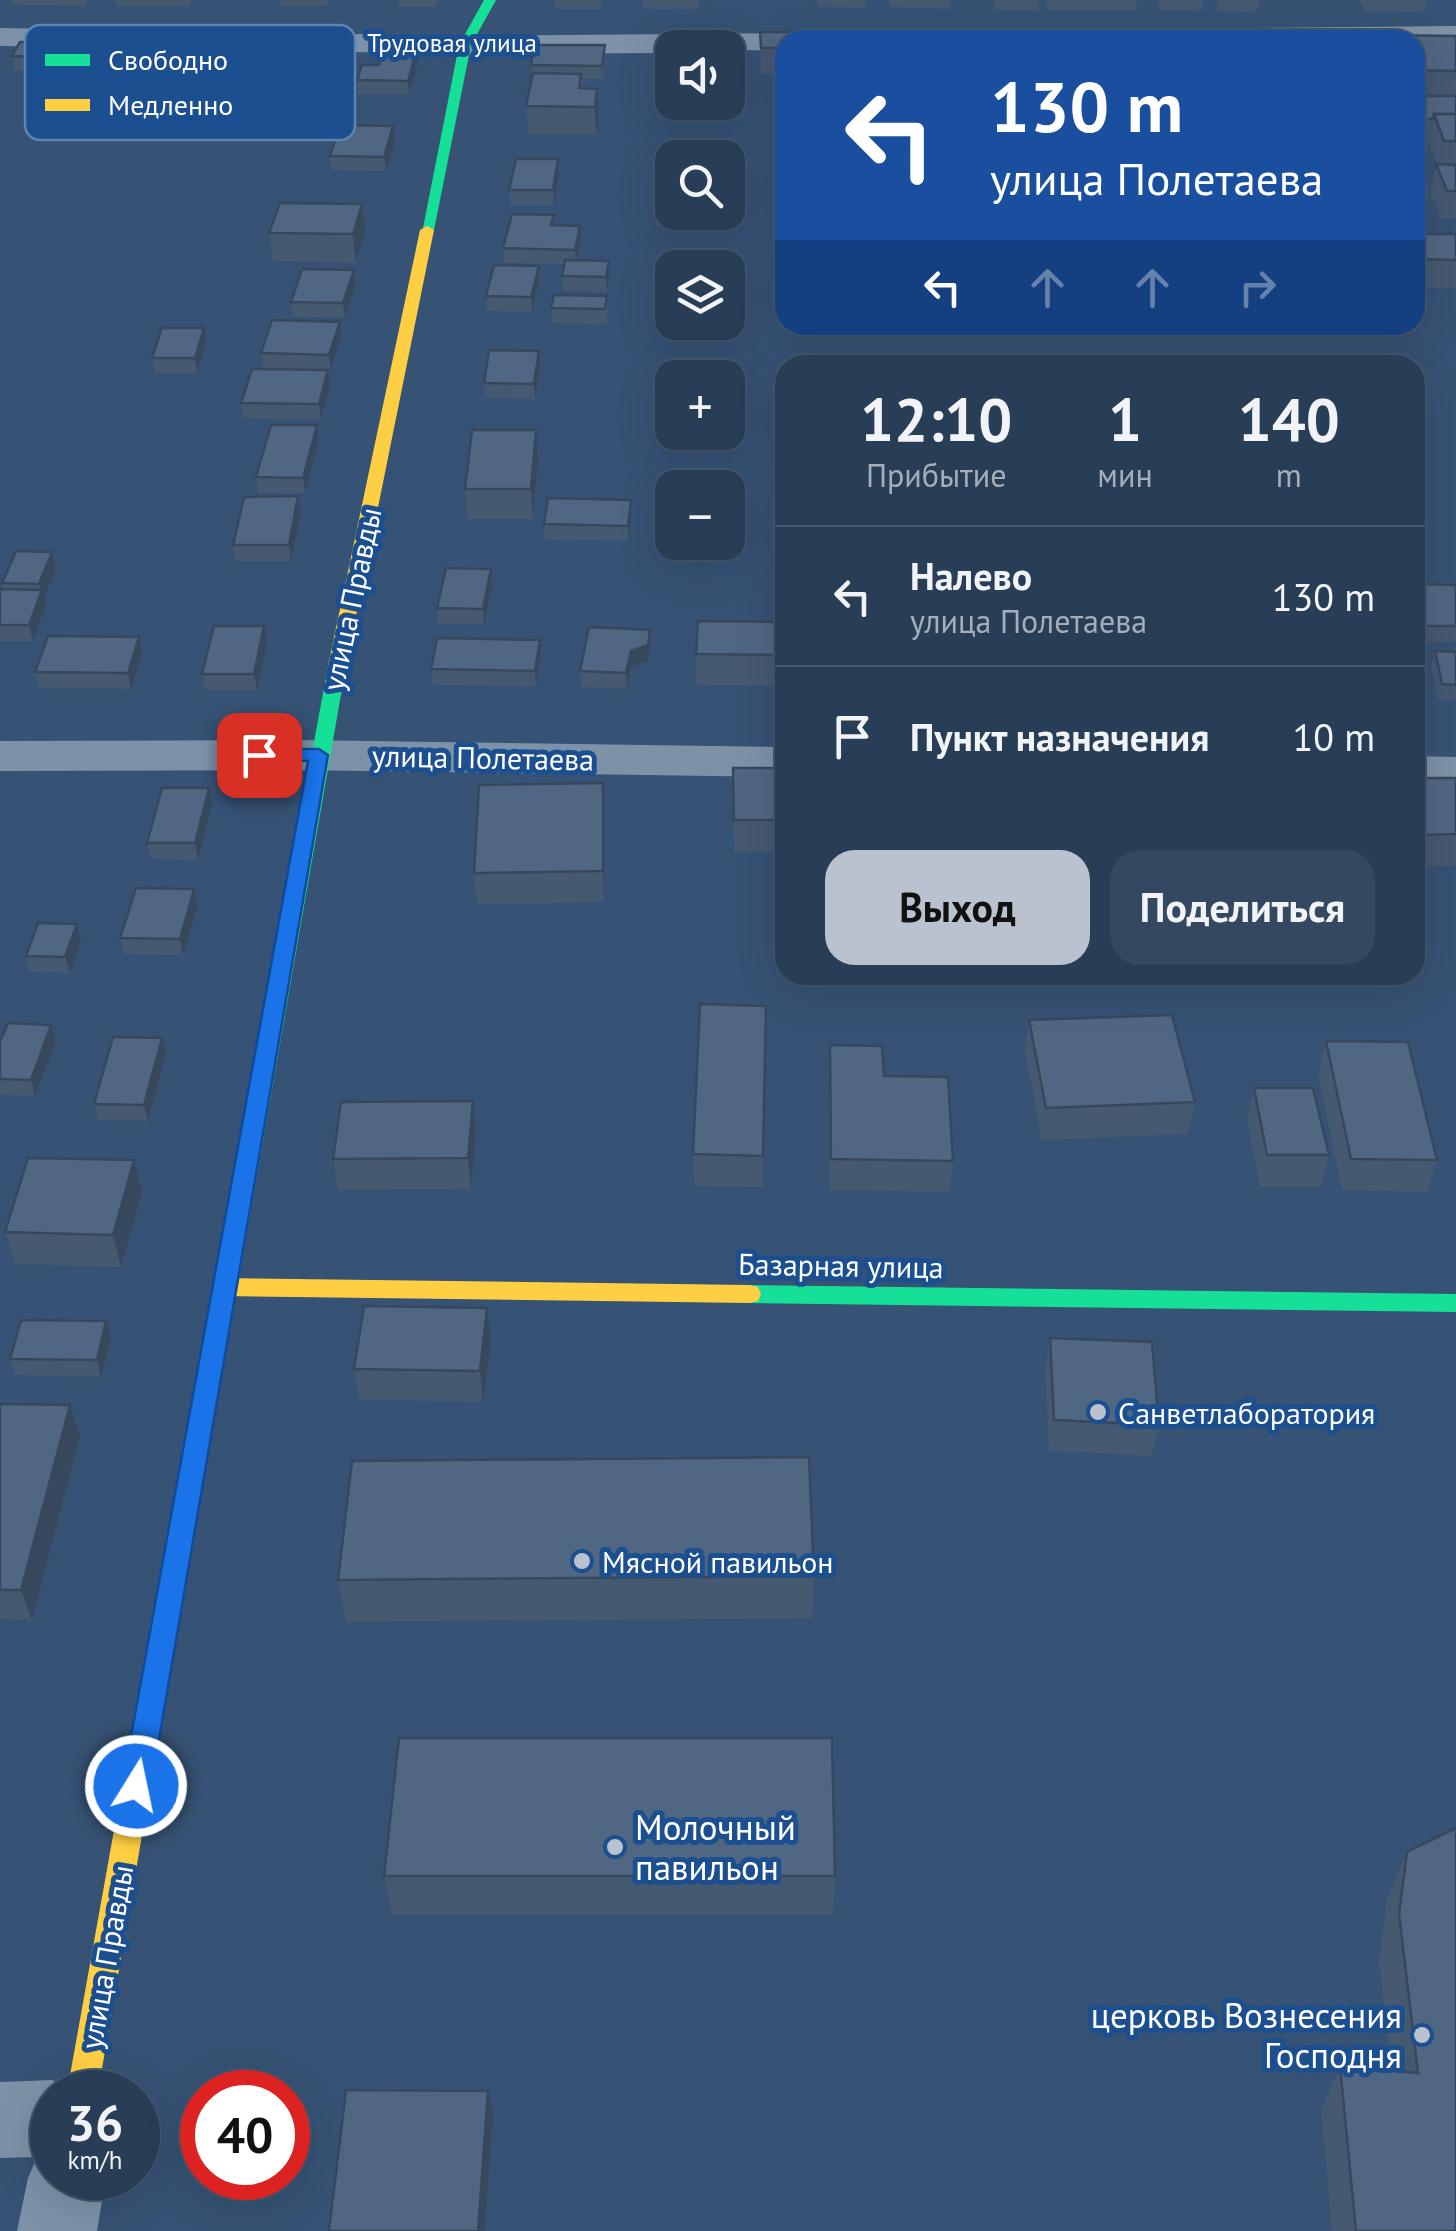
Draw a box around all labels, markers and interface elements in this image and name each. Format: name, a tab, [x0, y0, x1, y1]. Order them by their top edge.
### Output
legend	[25, 25, 355, 140]
street label: Трудовая улица	[367, 27, 537, 59]
map controls	[655, 30, 745, 560]
button: sound	[655, 30, 745, 120]
text: Свободно	[108, 41, 228, 78]
text: 130 m	[990, 61, 1183, 151]
icon: left	[825, 70, 955, 200]
text: Медленно	[108, 86, 233, 123]
button: search	[655, 140, 745, 230]
text: улица Полетаева	[990, 149, 1323, 207]
button: layers	[655, 250, 745, 340]
icon: left	[915, 260, 970, 315]
icon: ahead	[1020, 260, 1075, 315]
icon: ahead	[1125, 260, 1180, 315]
icon: right	[1230, 260, 1285, 315]
button: +	[655, 360, 745, 450]
text: 12:10	[860, 380, 1012, 458]
text: 1	[1108, 380, 1142, 458]
text: 140	[1238, 380, 1340, 458]
text: Прибытие	[866, 454, 1006, 496]
text: мин	[1097, 454, 1153, 496]
text: m	[1276, 454, 1302, 496]
button: −	[655, 470, 745, 560]
street label: улица Правды	[313, 504, 389, 694]
text: Налево	[910, 551, 1032, 600]
icon: left	[825, 569, 880, 624]
text: 130 m	[1272, 572, 1375, 621]
text: улица Полетаева	[910, 600, 1147, 642]
icon: arrive	[825, 709, 880, 764]
text: Пункт назначения	[910, 712, 1209, 761]
text: 10 m	[1293, 712, 1375, 761]
pin	[217, 713, 302, 798]
icon: arrive	[232, 728, 287, 783]
street label: улица Полетаева	[372, 736, 594, 778]
button: Выход	[825, 850, 1090, 965]
button: Поделиться	[1110, 850, 1375, 965]
street label: Базарная улица	[738, 1244, 944, 1286]
place label: Санветлаборатория	[1118, 1393, 1375, 1432]
marker: Санветлаборатория	[1087, 1401, 1109, 1423]
place label: Мясной павильон	[602, 1542, 833, 1581]
marker: Мясной павильон	[571, 1550, 593, 1572]
position arrow	[84, 1734, 188, 1838]
place label: Молочный павильон	[635, 1804, 796, 1890]
marker: Молочный павильон	[604, 1836, 626, 1858]
street label: улица Правды	[71, 1862, 141, 2052]
place label: церковь Вознесения Господня	[1091, 1992, 1402, 2078]
marker: церковь Вознесения Господня	[1411, 2024, 1433, 2046]
speed limit sign: 40	[180, 2070, 310, 2200]
text: 36	[67, 2090, 123, 2155]
text: km/h	[68, 2144, 122, 2176]

